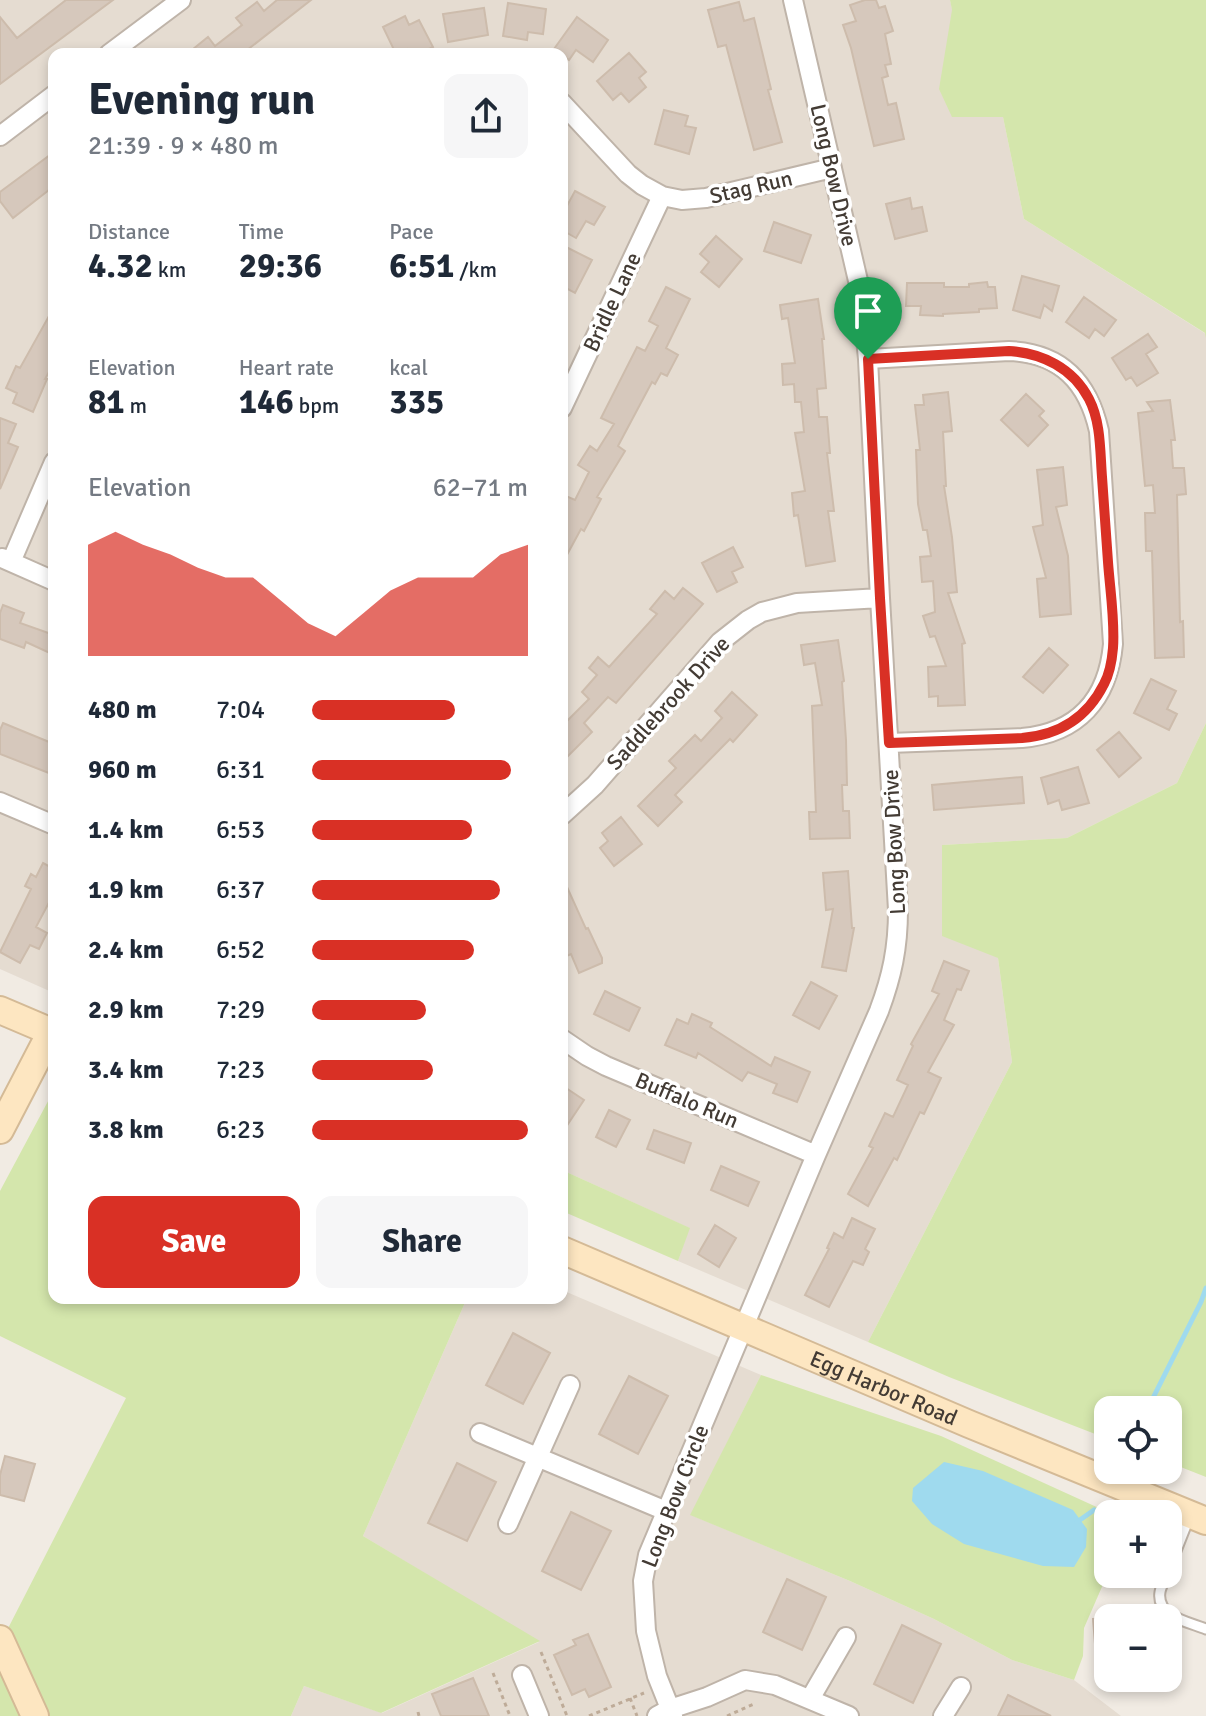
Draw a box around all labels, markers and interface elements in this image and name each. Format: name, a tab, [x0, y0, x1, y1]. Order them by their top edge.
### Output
text: Evening run	[88, 73, 315, 127]
button: share	[444, 74, 528, 158]
street label: Long Bow Drive	[805, 101, 863, 249]
text: 21:39 · 9 × 480 m	[88, 130, 279, 162]
street label: Stag Run	[707, 164, 795, 210]
text: Distance	[88, 218, 170, 245]
text: Time	[239, 218, 284, 245]
text: Pace	[389, 218, 434, 245]
text: 4.32	[88, 245, 153, 287]
text: 29:36	[239, 245, 322, 287]
text: 6:51	[389, 245, 454, 287]
street label: Bridle Lane	[577, 248, 647, 356]
text: km	[153, 256, 186, 283]
text: /km	[454, 256, 497, 283]
pin	[834, 277, 902, 359]
icon: arrive	[846, 289, 890, 333]
text: Elevation	[88, 354, 176, 381]
text: Heart rate	[239, 354, 334, 381]
text: kcal	[389, 354, 428, 381]
text: 81	[88, 381, 125, 423]
text: 146	[239, 381, 294, 423]
text: 335	[389, 381, 444, 423]
text: m	[125, 392, 147, 419]
text: bpm	[294, 392, 339, 419]
text: Elevation	[88, 472, 192, 504]
text: 62–71 m	[433, 472, 528, 504]
street label: Saddlebrook Drive	[601, 630, 735, 776]
text: 480 m	[88, 694, 157, 726]
text: 7:04	[216, 694, 265, 726]
text: 960 m	[88, 754, 157, 786]
text: 6:31	[216, 754, 265, 786]
street label: Long Bow Drive	[877, 769, 911, 915]
text: 1.4 km	[88, 814, 164, 846]
text: 6:53	[216, 814, 265, 846]
text: 1.9 km	[88, 874, 164, 906]
text: 6:37	[216, 874, 265, 906]
text: 2.4 km	[88, 934, 164, 966]
text: 6:52	[216, 934, 265, 966]
text: 2.9 km	[88, 994, 164, 1026]
text: 7:29	[216, 994, 265, 1026]
text: 3.4 km	[88, 1054, 164, 1086]
text: 7:23	[216, 1054, 265, 1086]
street label: Buffalo Run	[631, 1066, 743, 1134]
text: 3.8 km	[88, 1114, 164, 1146]
text: 6:23	[216, 1114, 265, 1146]
button: Save	[88, 1196, 300, 1288]
button: Share	[316, 1196, 528, 1288]
street label: Egg Harbor Road	[806, 1344, 962, 1431]
map controls	[1094, 1396, 1182, 1692]
button: locate	[1094, 1396, 1182, 1484]
street label: Long Bow Circle	[635, 1421, 715, 1571]
button: +	[1094, 1500, 1182, 1588]
button: −	[1094, 1604, 1182, 1692]

